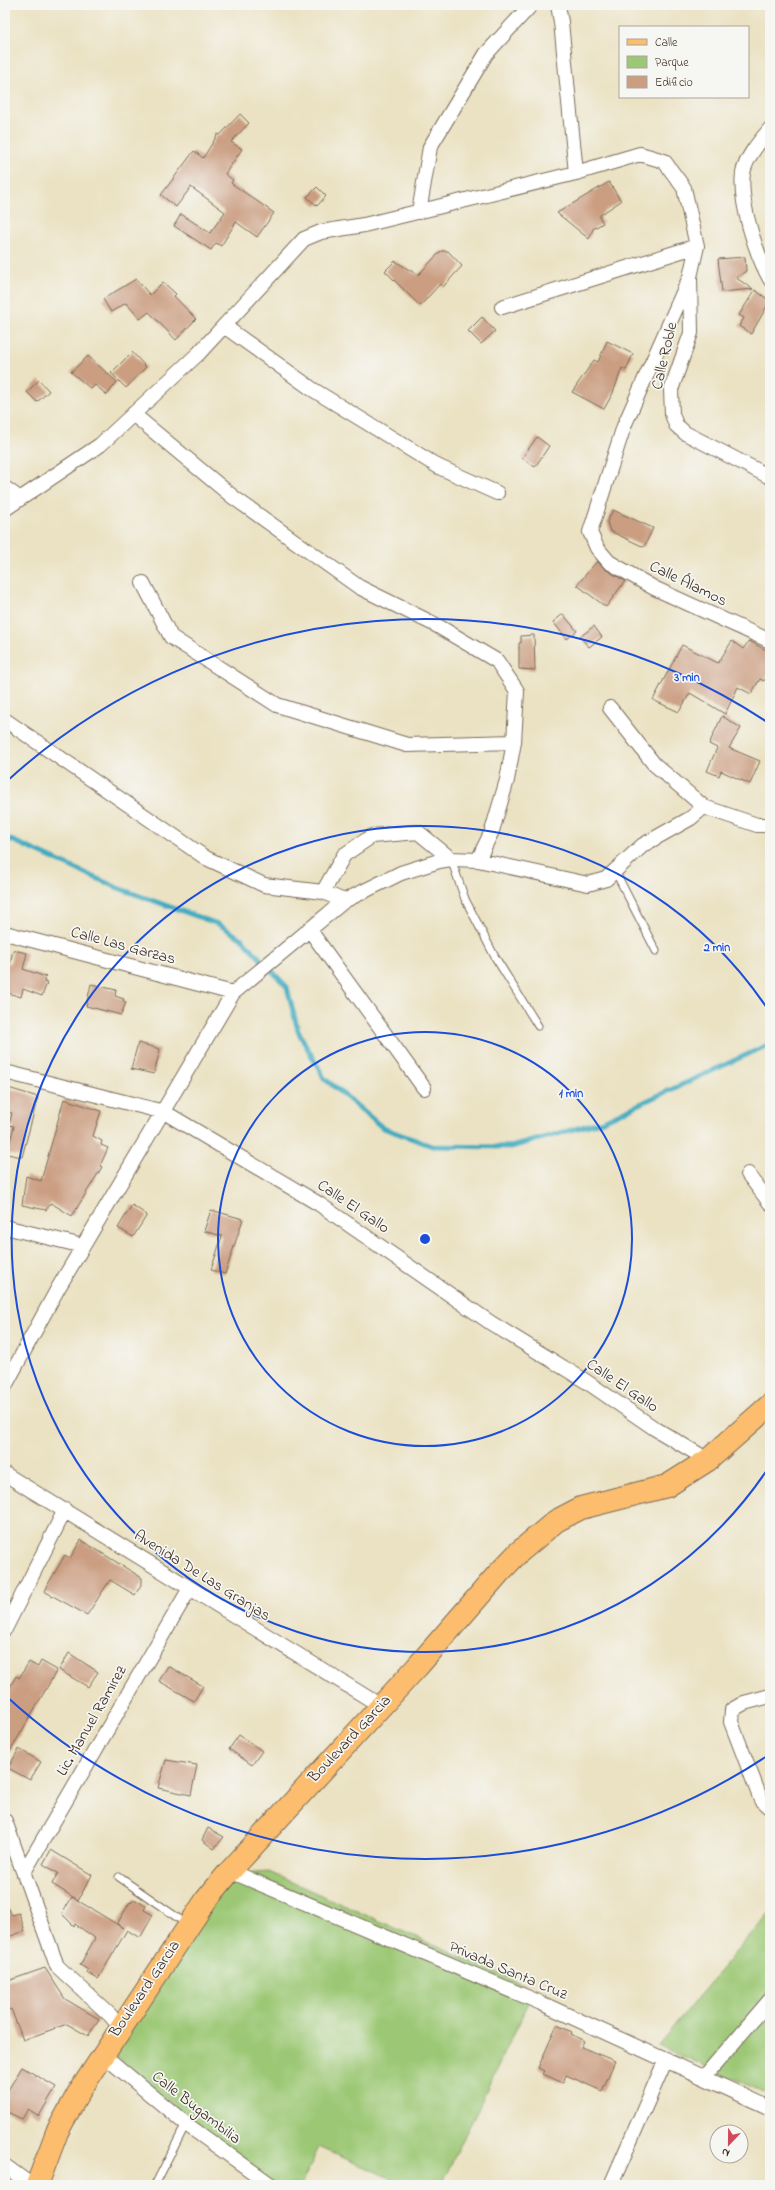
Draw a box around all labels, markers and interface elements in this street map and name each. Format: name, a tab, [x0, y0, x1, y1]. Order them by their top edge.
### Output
legend	[619, 26, 749, 98]
text: Calle	[655, 34, 678, 52]
text: Parque	[655, 54, 689, 72]
text: Edificio	[655, 74, 693, 92]
street label: Calle Roble	[646, 319, 685, 392]
street label: Calle Álamos	[645, 555, 731, 613]
text: 3 min	[673, 669, 700, 687]
street label: Calle Las Garzas	[68, 920, 178, 972]
text: 2 min	[703, 939, 730, 957]
text: 1 min	[559, 1085, 583, 1103]
street label: Calle El Gallo	[312, 1174, 394, 1240]
centre of rings	[418, 1232, 432, 1246]
street label: Calle El Gallo	[581, 1353, 663, 1419]
street label: Avenida De Las Granjas	[129, 1524, 275, 1628]
street label: Lic. Manuel Ramirez	[51, 1661, 134, 1781]
street label: Boulevard Garcia	[302, 1689, 397, 1789]
street label: Boulevard Garcia	[103, 1935, 187, 2043]
street label: Privada Santa Cruz	[445, 1935, 571, 2007]
street label: Calle Bugambilia	[146, 2065, 246, 2151]
north arrow	[709, 2124, 749, 2164]
text: N	[719, 2144, 732, 2161]

